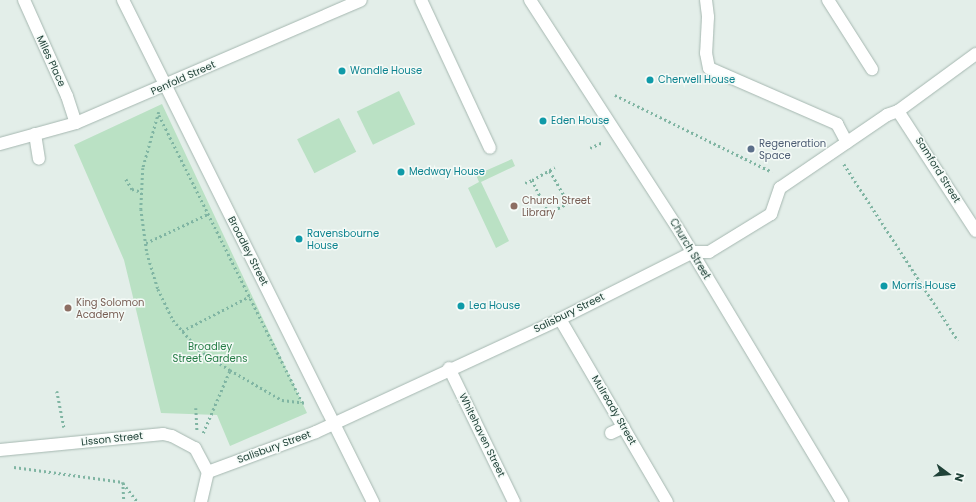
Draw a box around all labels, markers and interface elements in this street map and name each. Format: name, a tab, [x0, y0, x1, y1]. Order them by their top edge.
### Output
street label: Miles Place	[34, 34, 68, 88]
street label: Penfold Street	[149, 58, 217, 98]
place label: Wandle House	[350, 65, 422, 77]
marker: Wandle House	[337, 66, 347, 76]
place label: Cherwell House	[658, 74, 735, 86]
marker: Cherwell House	[645, 75, 655, 85]
place label: Eden House	[551, 115, 609, 127]
marker: Eden House	[538, 116, 548, 126]
street label: Samford Street	[913, 135, 963, 205]
place label: Regeneration Space	[759, 137, 826, 160]
marker: Regeneration Space	[746, 144, 756, 154]
place label: Medway House	[409, 166, 485, 178]
marker: Medway House	[396, 167, 406, 177]
place label: Church Street Library	[522, 194, 591, 218]
marker: Church Street Library	[509, 201, 519, 211]
street label: Broadley Street	[225, 214, 271, 288]
street label: Church Street	[667, 216, 713, 282]
place label: Ravensbourne House	[307, 227, 379, 250]
marker: Ravensbourne House	[294, 234, 304, 244]
place label: Morris House	[892, 280, 956, 292]
marker: Morris House	[879, 281, 889, 291]
street label: Salisbury Street	[532, 291, 606, 335]
place label: King Solomon Academy	[76, 296, 145, 320]
place label: Lea House	[469, 300, 520, 312]
marker: Lea House	[456, 301, 466, 311]
marker: King Solomon Academy	[63, 303, 73, 313]
park label: Broadley Street Gardens	[173, 340, 247, 364]
street label: Mulready Street	[589, 373, 639, 447]
street label: Whitehaven Street	[456, 391, 508, 479]
street label: Salisbury Street	[236, 428, 312, 466]
street label: Lisson Street	[81, 430, 143, 448]
north arrow	[928, 454, 968, 494]
text: N	[951, 471, 968, 483]

